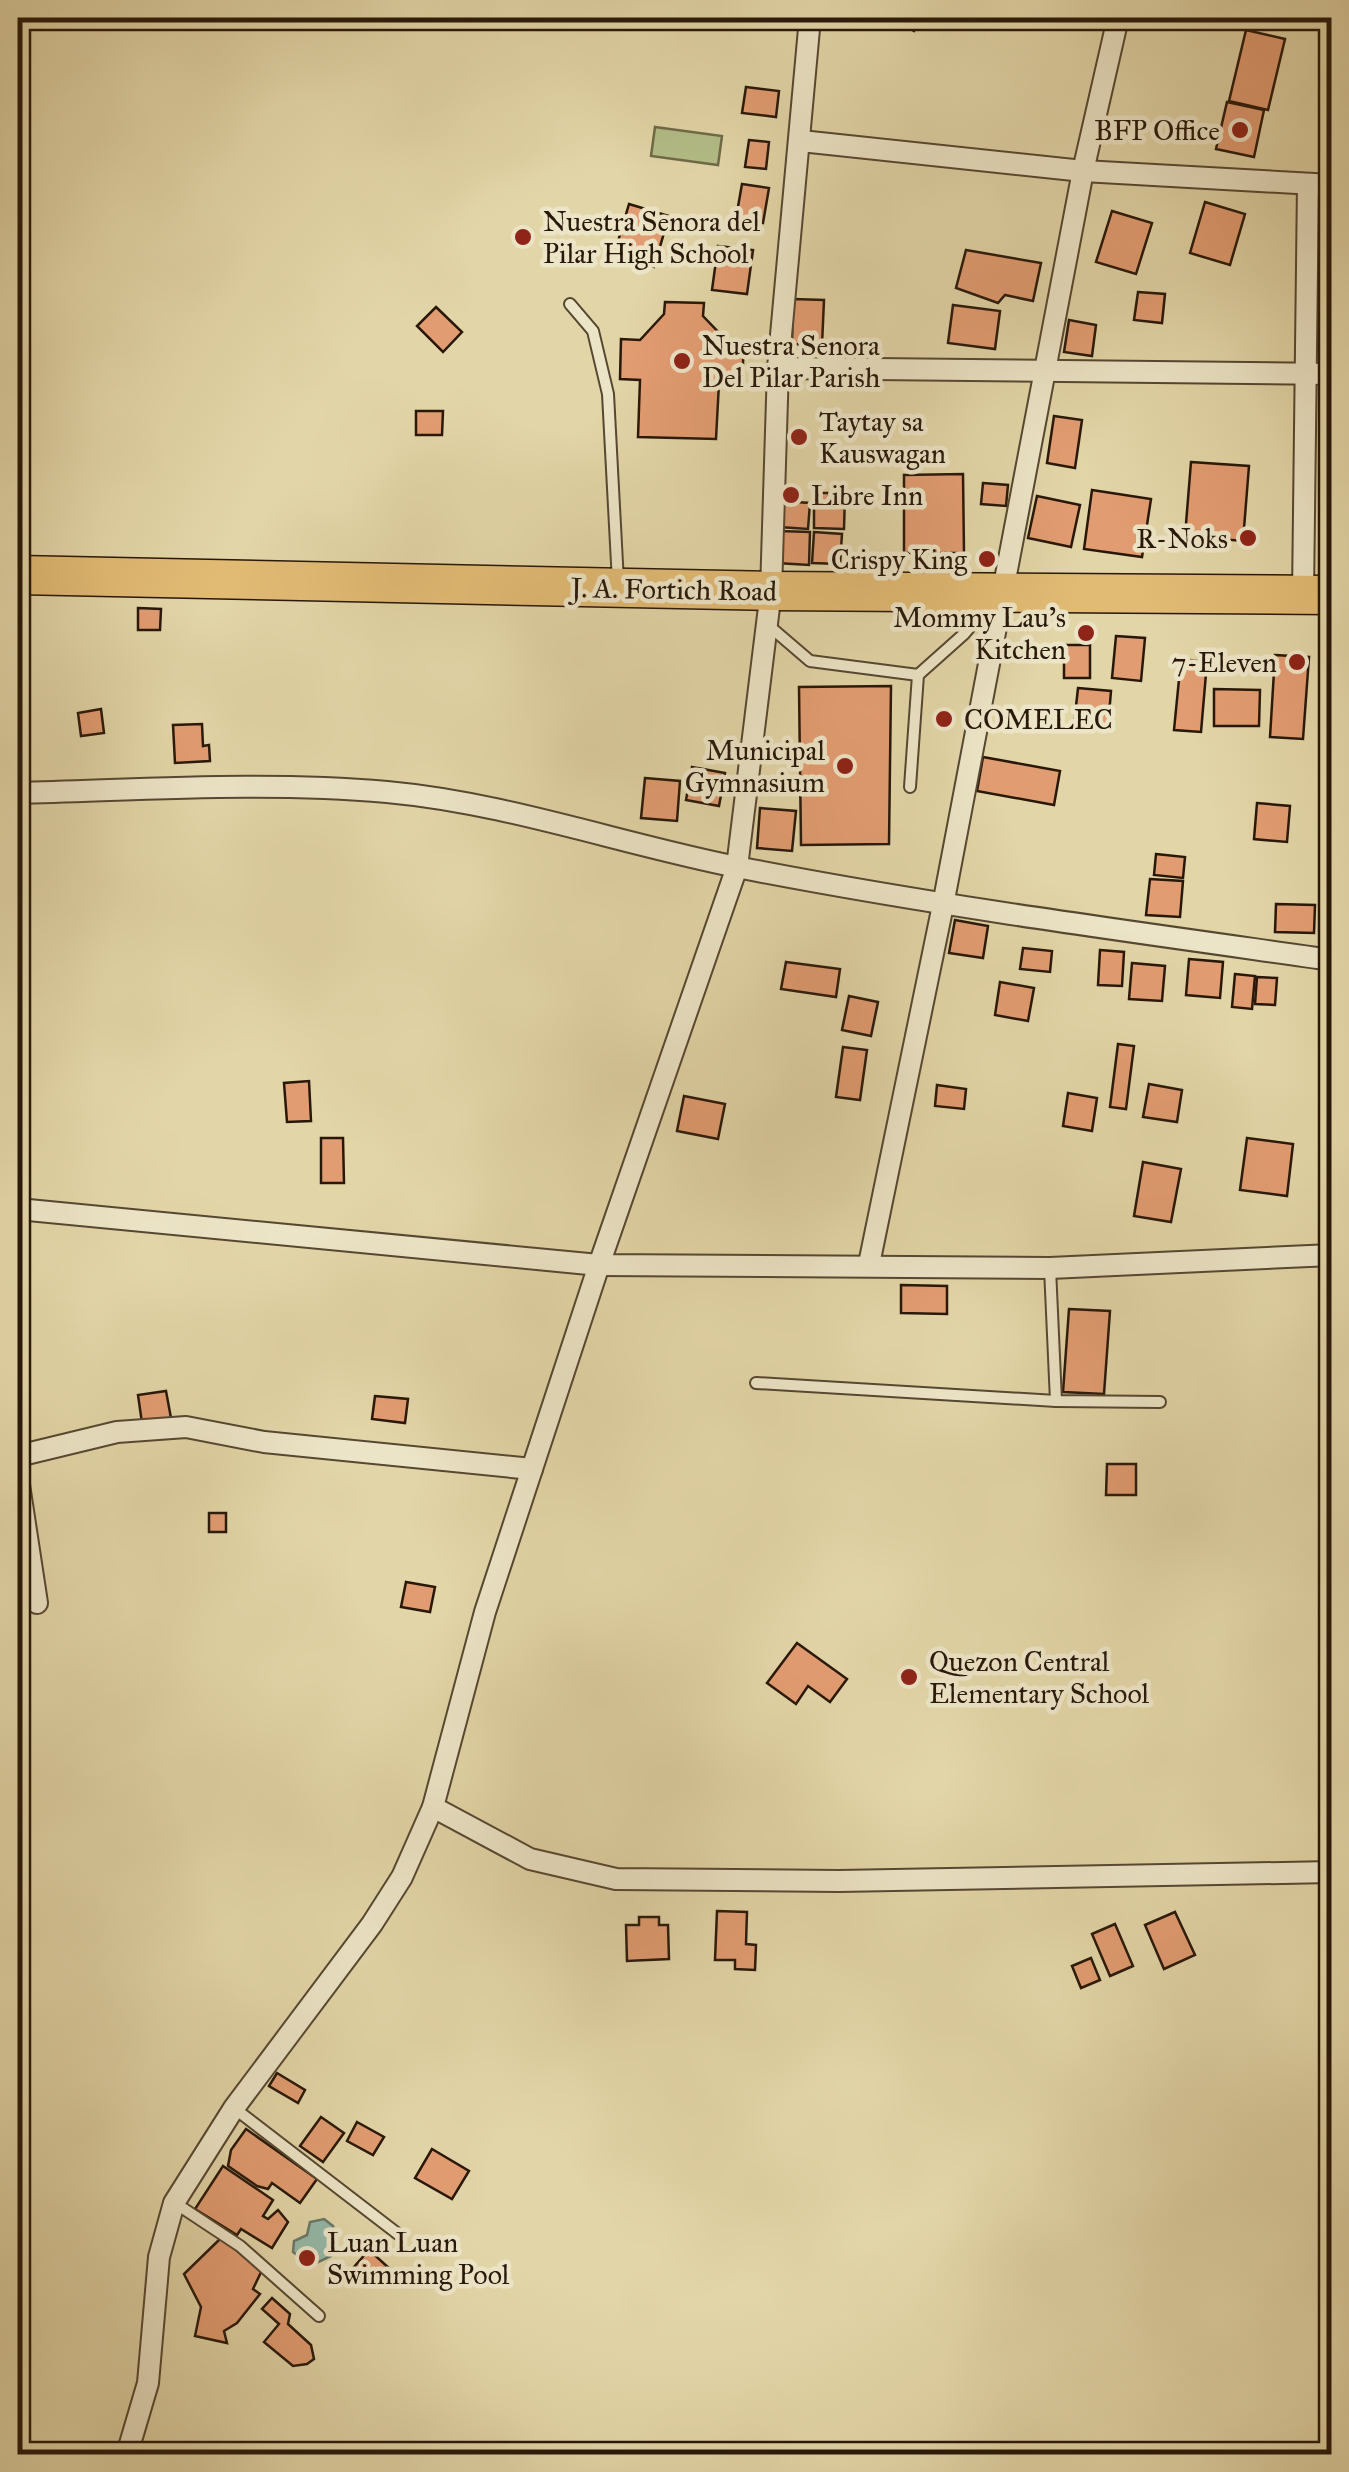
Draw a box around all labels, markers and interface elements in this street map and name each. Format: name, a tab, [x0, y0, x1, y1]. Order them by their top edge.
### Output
place label: BFP Office	[1094, 113, 1220, 148]
marker: BFP Office	[1229, 119, 1251, 141]
place label: Nuestra Senora del Pilar High School	[543, 204, 761, 271]
marker: Nuestra Senora del Pilar High School	[512, 226, 534, 248]
place label: Nuestra Senora Del Pilar Parish	[702, 328, 881, 395]
marker: Nuestra Senora Del Pilar Parish	[671, 350, 693, 372]
place label: Taytay sa Kauswagan	[819, 404, 946, 471]
marker: Taytay sa Kauswagan	[788, 426, 810, 448]
place label: Libre Inn	[811, 478, 923, 513]
marker: Libre Inn	[780, 484, 802, 506]
place label: R-Noks	[1136, 521, 1228, 556]
marker: R-Noks	[1237, 527, 1259, 549]
place label: Crispy King	[831, 542, 968, 577]
marker: Crispy King	[976, 548, 998, 570]
street label: J. A. Fortich Road	[568, 570, 777, 609]
place label: Mommy Lau's Kitchen	[893, 600, 1066, 667]
marker: Mommy Lau's Kitchen	[1075, 622, 1097, 644]
place label: 7-Eleven	[1172, 645, 1277, 680]
marker: 7-Eleven	[1286, 651, 1308, 673]
place label: COMELEC	[964, 702, 1113, 737]
marker: COMELEC	[933, 708, 955, 730]
place label: Municipal Gymnasium	[685, 733, 825, 800]
marker: Municipal Gymnasium	[834, 755, 856, 777]
place label: Quezon Central Elementary School	[929, 1644, 1150, 1711]
marker: Quezon Central Elementary School	[898, 1666, 920, 1688]
place label: Luan Luan Swimming Pool	[327, 2225, 510, 2292]
marker: Luan Luan Swimming Pool	[296, 2247, 318, 2269]

